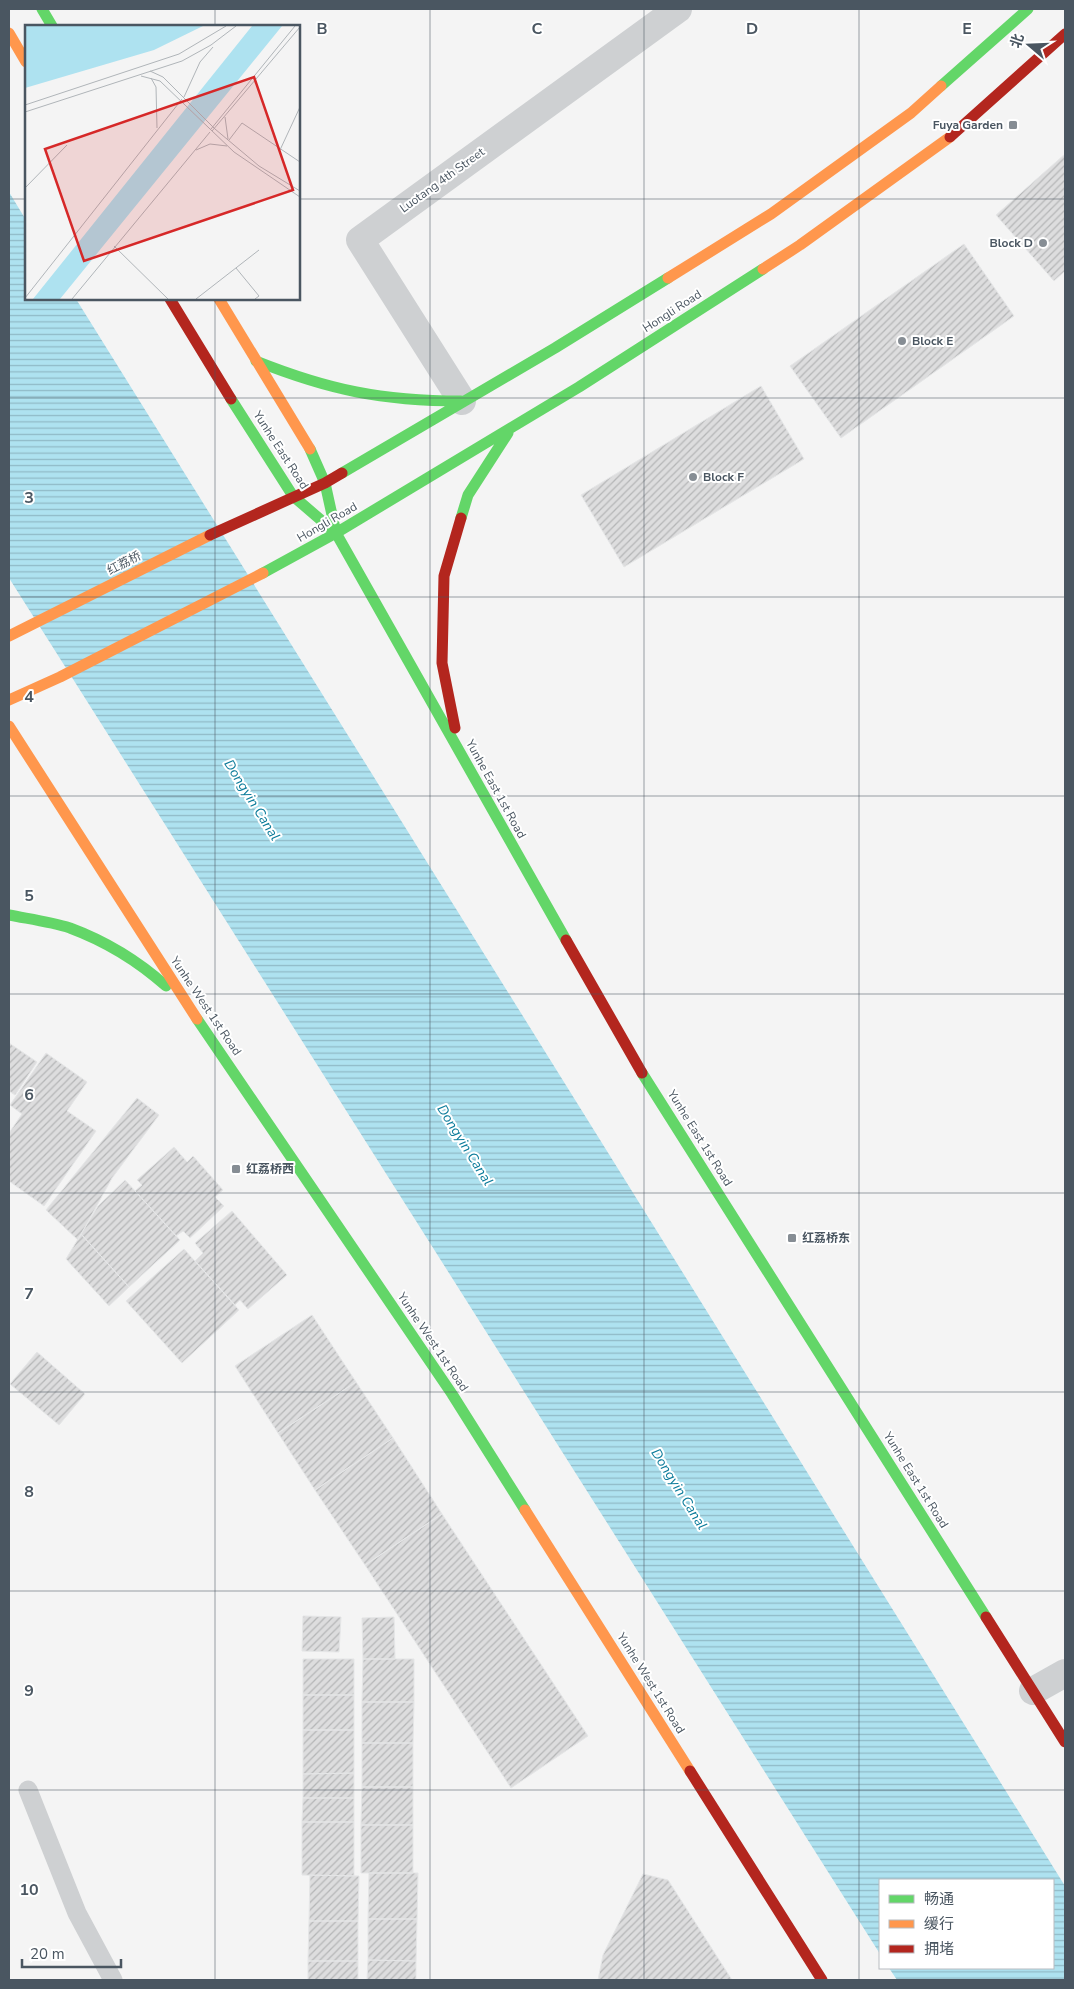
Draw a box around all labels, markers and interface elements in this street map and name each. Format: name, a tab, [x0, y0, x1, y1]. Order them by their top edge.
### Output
text: B	[316, 18, 328, 40]
text: C	[532, 18, 543, 40]
text: D	[746, 18, 758, 40]
text: E	[962, 18, 972, 40]
north arrow	[1004, 20, 1054, 70]
inset map	[25, 25, 300, 300]
text: 北	[1006, 31, 1028, 51]
place label: Fuya Garden	[933, 117, 1003, 133]
marker: Fuya Garden	[1007, 119, 1019, 131]
street label: Luotang 4th Street	[396, 143, 488, 216]
place label: Block D	[990, 235, 1033, 251]
marker: Block D	[1037, 237, 1049, 249]
street label: Hongli Road	[640, 286, 704, 336]
place label: Block E	[912, 333, 953, 349]
marker: Block E	[896, 335, 908, 347]
street label: Yunhe East Road	[249, 407, 312, 492]
place label: Block F	[703, 469, 744, 485]
marker: Block F	[687, 471, 699, 483]
text: 3	[24, 487, 34, 509]
street label: Hongli Road	[294, 498, 360, 546]
street label: 红荔桥	[104, 548, 144, 578]
text: 4	[24, 686, 34, 708]
street label: Yunhe East 1st Road	[462, 736, 530, 841]
water label: Dongyin Canal	[219, 756, 285, 844]
text: 5	[24, 885, 34, 907]
street label: Yunhe West 1st Road	[166, 953, 245, 1059]
text: 6	[24, 1084, 34, 1106]
street label: Yunhe East 1st Road	[663, 1086, 736, 1189]
water label: Dongyin Canal	[432, 1101, 498, 1189]
place label: 红荔桥西	[246, 1161, 294, 1177]
marker: 红荔桥西	[230, 1163, 242, 1175]
place label: 红荔桥东	[802, 1230, 850, 1246]
marker: 红荔桥东	[786, 1232, 798, 1244]
text: 7	[24, 1283, 34, 1305]
street label: Yunhe West 1st Road	[393, 1289, 472, 1395]
street label: Yunhe East 1st Road	[879, 1428, 952, 1531]
water label: Dongyin Canal	[646, 1445, 712, 1533]
text: 8	[24, 1481, 34, 1503]
street label: Yunhe West 1st Road	[613, 1629, 689, 1736]
text: 9	[24, 1680, 34, 1702]
text: 10	[19, 1879, 39, 1901]
legend	[879, 1879, 1054, 1969]
text: 畅通	[924, 1889, 954, 1909]
text: 缓行	[924, 1914, 954, 1934]
scale bar	[22, 1936, 121, 1968]
text: 拥堵	[924, 1939, 954, 1959]
text: 20 m	[30, 1944, 65, 1964]

